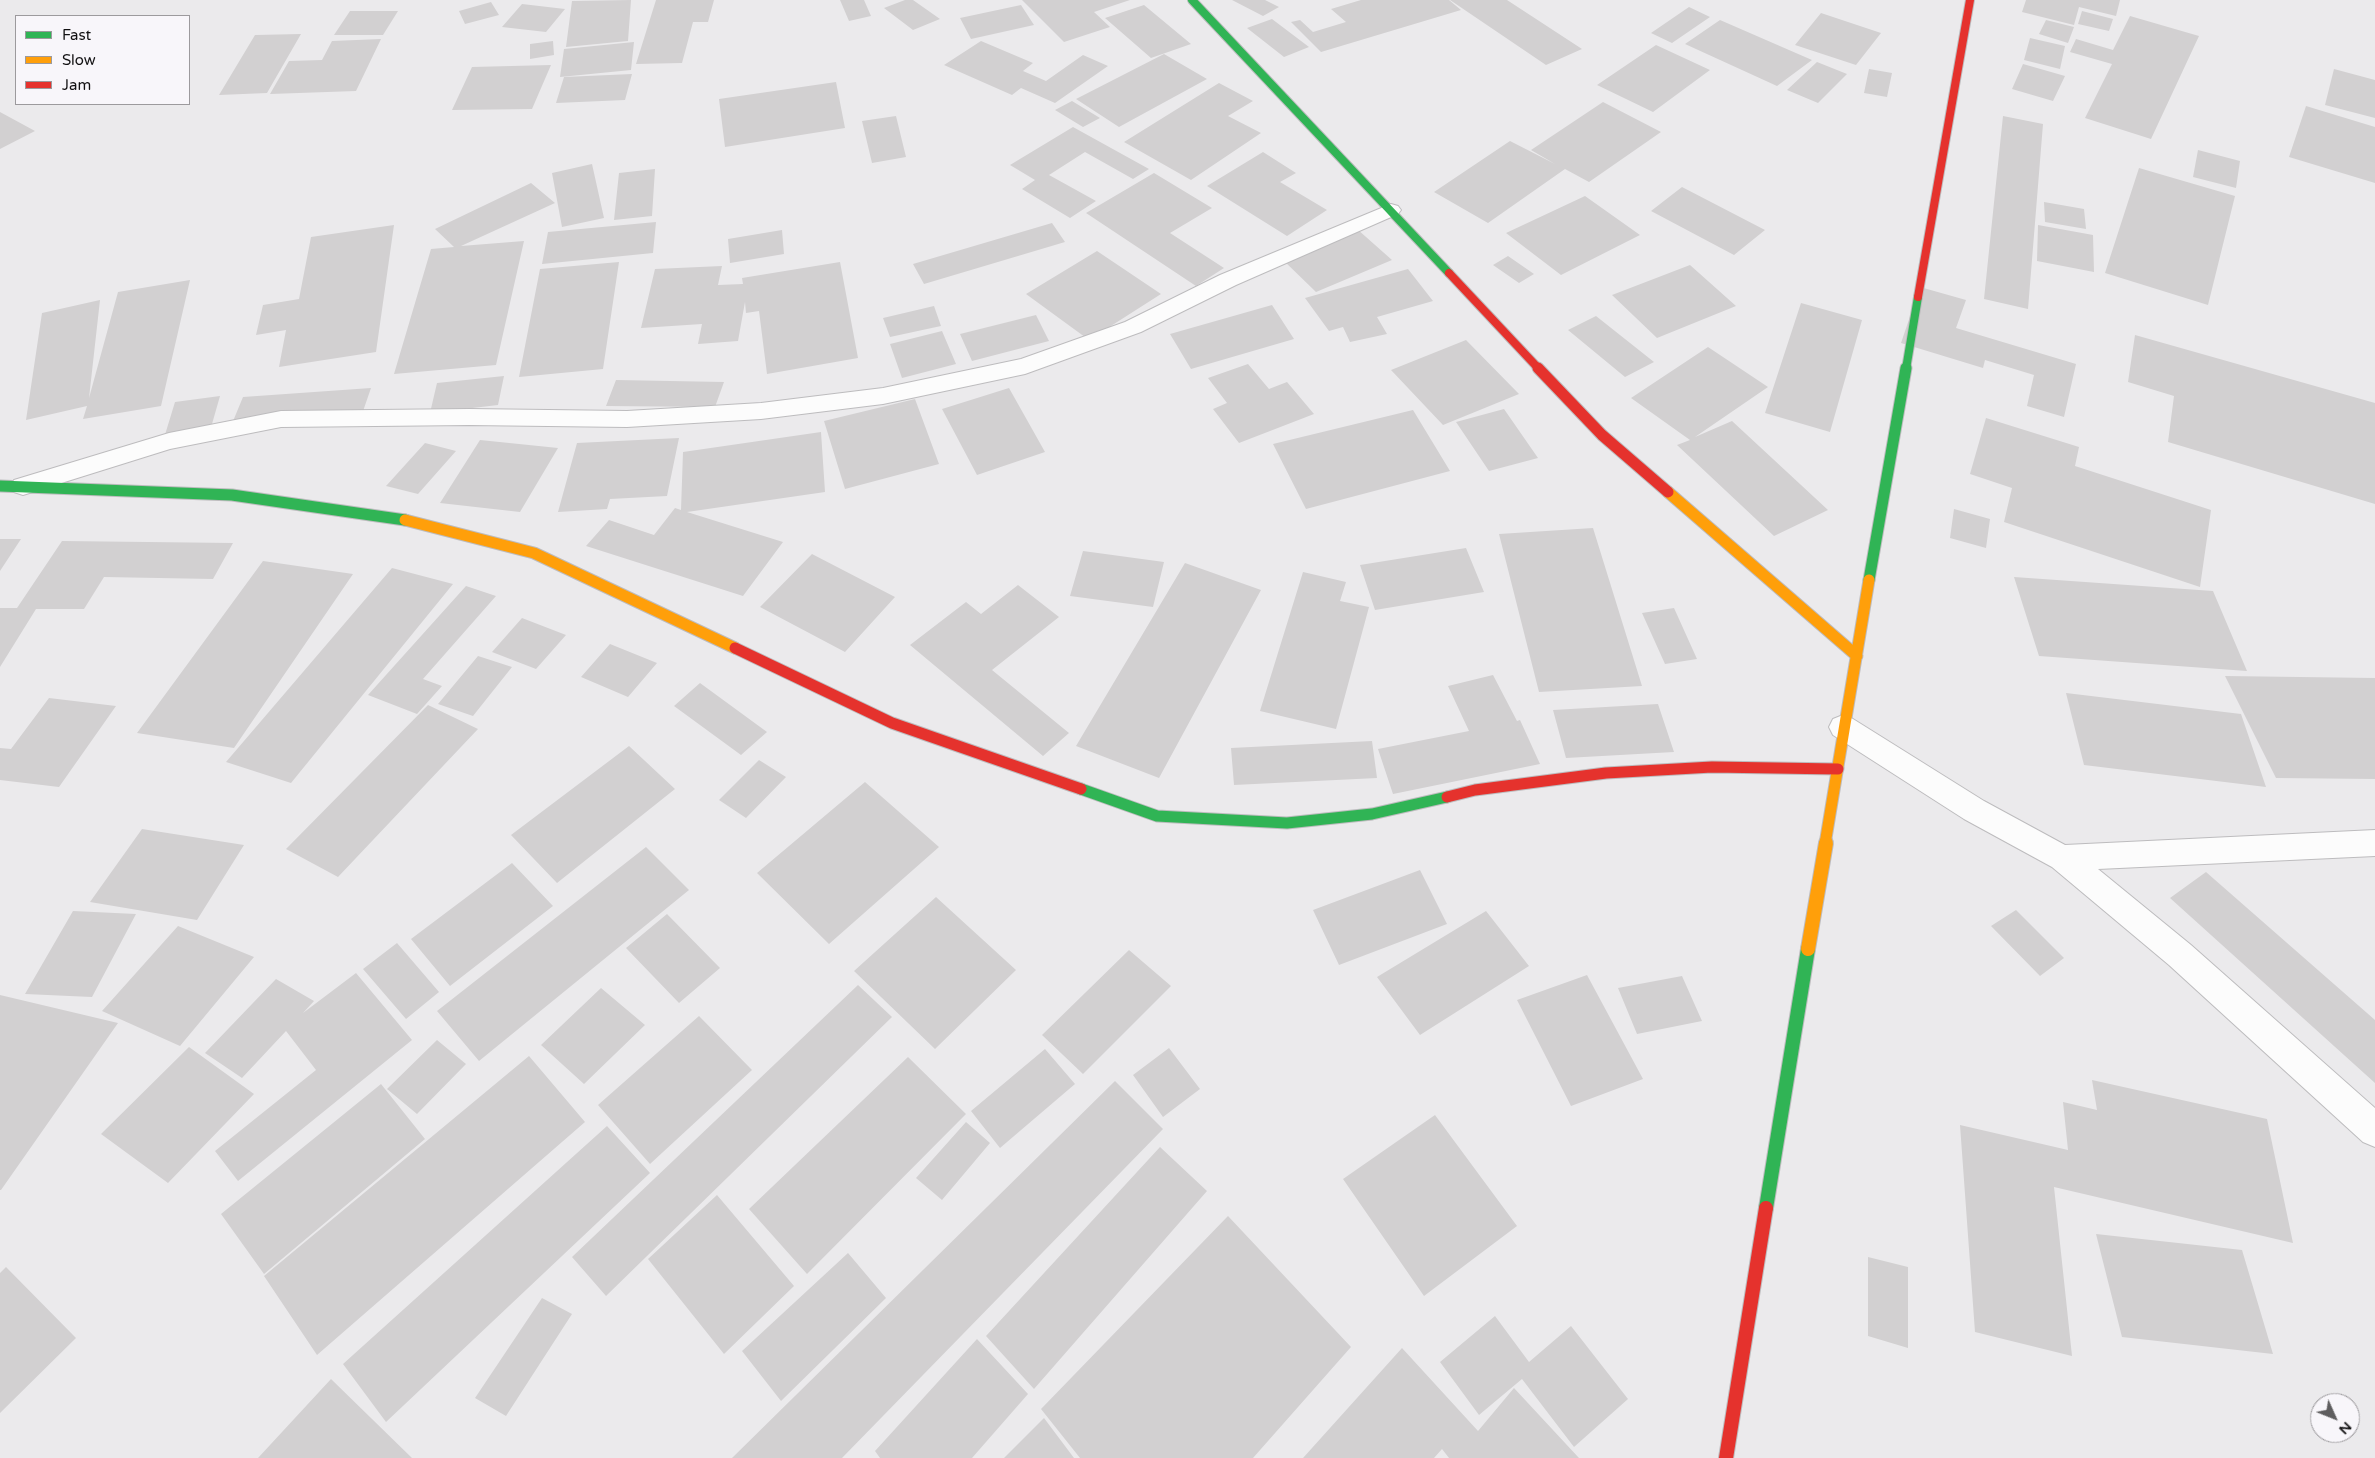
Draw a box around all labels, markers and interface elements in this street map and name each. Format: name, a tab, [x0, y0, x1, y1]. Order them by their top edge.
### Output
legend	[15, 15, 190, 105]
text: Fast	[62, 26, 91, 44]
text: Slow	[62, 51, 96, 69]
text: Jam	[62, 76, 91, 94]
north arrow	[2310, 1393, 2360, 1443]
text: N	[2335, 1418, 2355, 1438]

